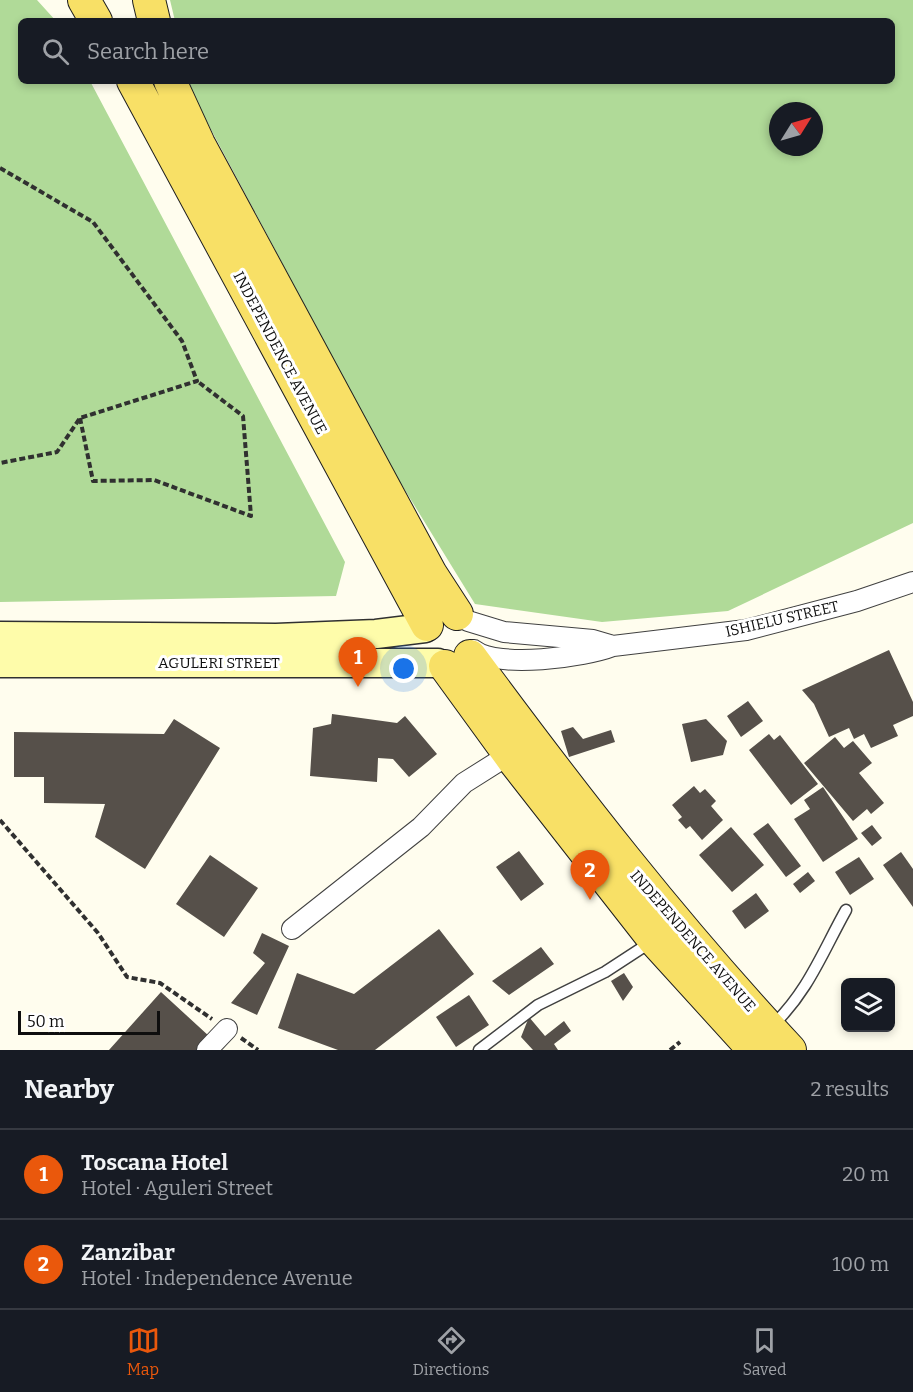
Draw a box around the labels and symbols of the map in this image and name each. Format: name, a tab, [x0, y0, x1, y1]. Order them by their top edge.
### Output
north arrow	[769, 102, 823, 156]
street label: INDEPENDENCE AVENUE	[229, 269, 331, 437]
street label: ISHIELU STREET	[724, 597, 841, 641]
pin: 1	[338, 638, 378, 687]
street label: AGULERI STREET	[158, 654, 280, 672]
your location	[389, 654, 418, 683]
pin: 2	[570, 850, 610, 900]
street label: INDEPENDENCE AVENUE	[627, 866, 759, 1016]
scale bar	[18, 1008, 160, 1036]

